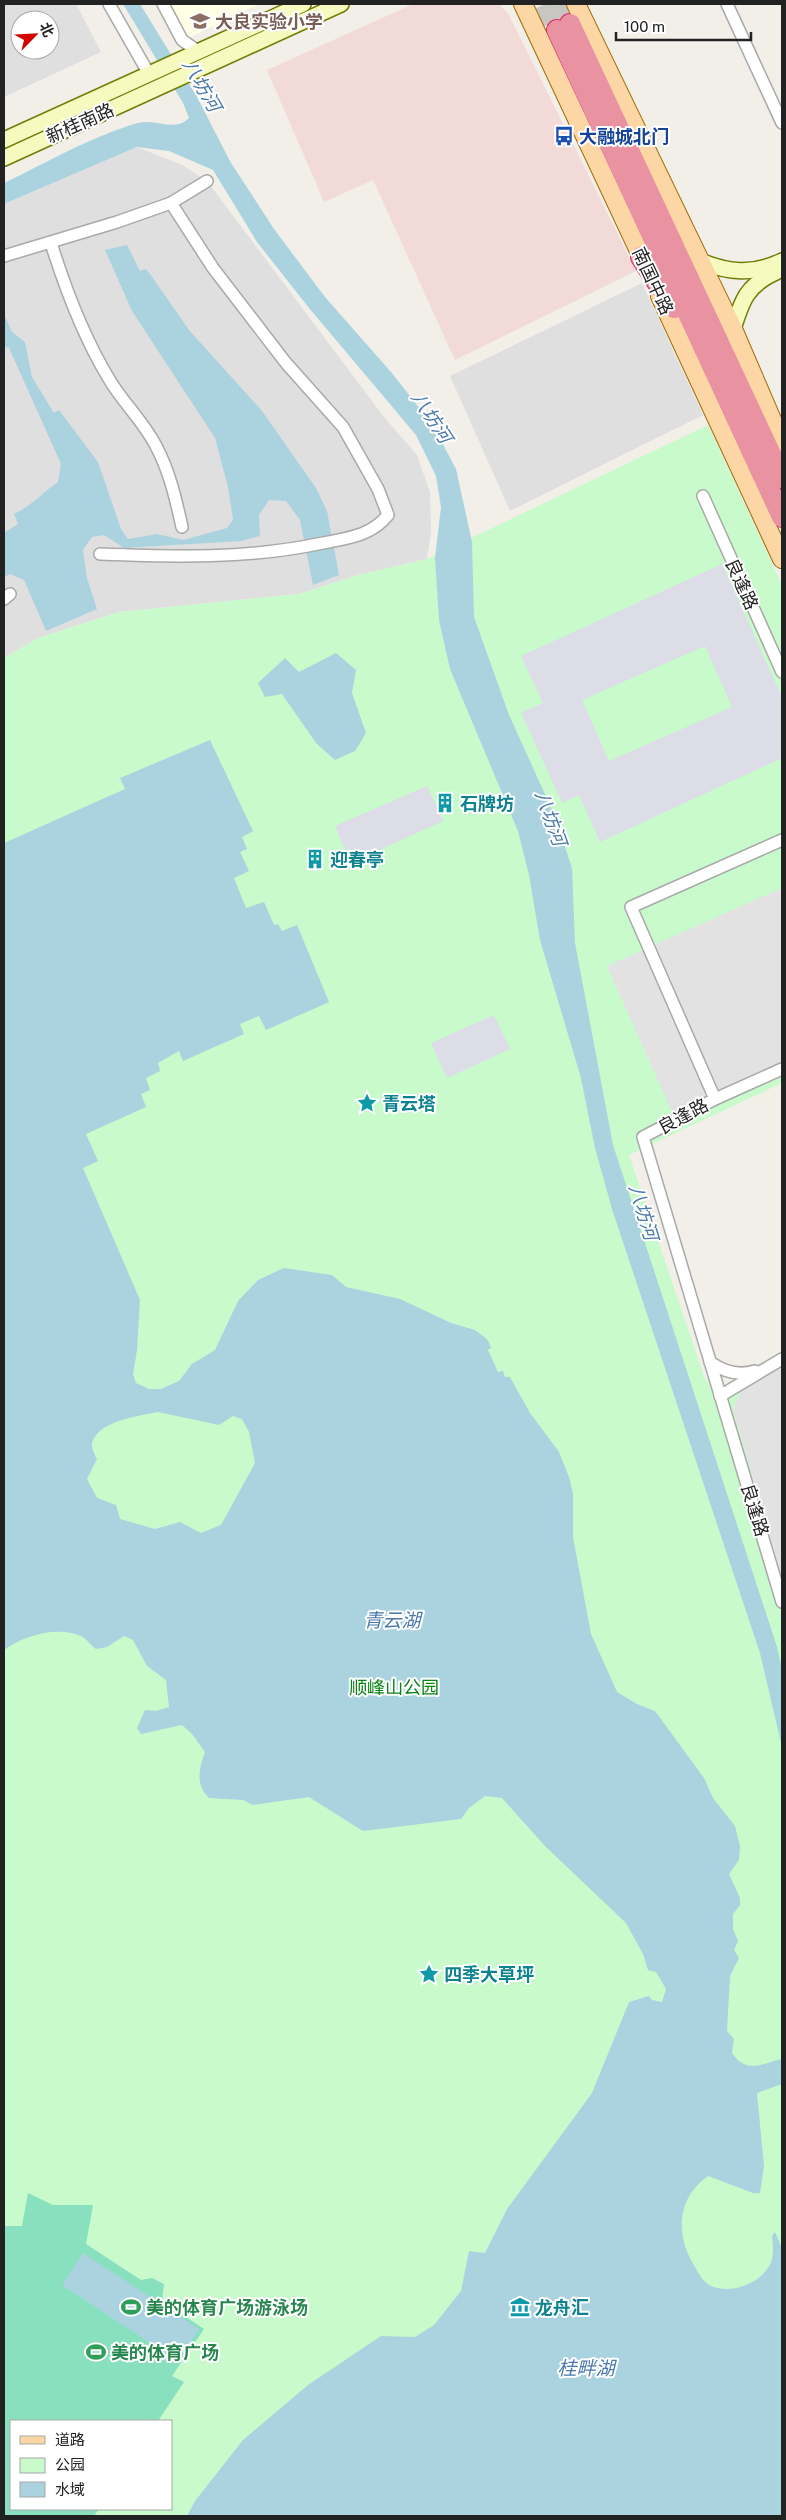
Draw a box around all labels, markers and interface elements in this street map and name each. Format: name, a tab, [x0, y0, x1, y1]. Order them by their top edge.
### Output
north arrow	[10, 10, 60, 60]
school or university icon: 大良实验小学	[189, 10, 211, 32]
scale bar	[616, 10, 751, 42]
place label: 大良实验小学	[215, 11, 323, 32]
text: 100 m	[624, 18, 665, 35]
text: 北	[37, 20, 57, 39]
water label: 八坊河	[178, 55, 228, 119]
street label: 新桂南路	[43, 99, 117, 147]
bus stop icon: 大融城北门	[553, 125, 575, 147]
place label: 大融城北门	[579, 126, 669, 147]
street label: 南国中路	[628, 244, 678, 318]
water label: 八坊河	[407, 387, 459, 450]
street label: 良逢路	[721, 555, 763, 613]
water label: 八坊河	[531, 787, 572, 852]
building icon: 石牌坊	[434, 792, 456, 814]
place label: 石牌坊	[460, 793, 514, 814]
building icon: 迎春亭	[304, 848, 326, 870]
place label: 迎春亭	[330, 849, 384, 870]
place icon: 青云塔	[356, 1092, 378, 1114]
place label: 青云塔	[382, 1093, 436, 1114]
street label: 良逢路	[654, 1094, 712, 1138]
water label: 八坊河	[625, 1182, 664, 1246]
street label: 良逢路	[737, 1481, 773, 1539]
water label: 青云湖	[363, 1609, 423, 1631]
park label: 顺峰山公园	[349, 1677, 439, 1698]
place icon: 四季大草坪	[418, 1963, 440, 1985]
place label: 四季大草坪	[444, 1964, 534, 1985]
sports icon: 美的体育广场游泳场	[120, 2296, 142, 2318]
museum icon: 龙舟汇	[509, 2296, 531, 2318]
place label: 美的体育广场游泳场	[146, 2297, 308, 2318]
place label: 龙舟汇	[535, 2297, 589, 2318]
sports icon: 美的体育广场	[85, 2341, 107, 2363]
place label: 美的体育广场	[111, 2342, 219, 2363]
water label: 桂畔湖	[557, 2357, 617, 2379]
legend	[10, 2420, 172, 2510]
text: 道路	[55, 2431, 85, 2448]
text: 公园	[55, 2456, 85, 2473]
text: 水域	[55, 2481, 85, 2498]

